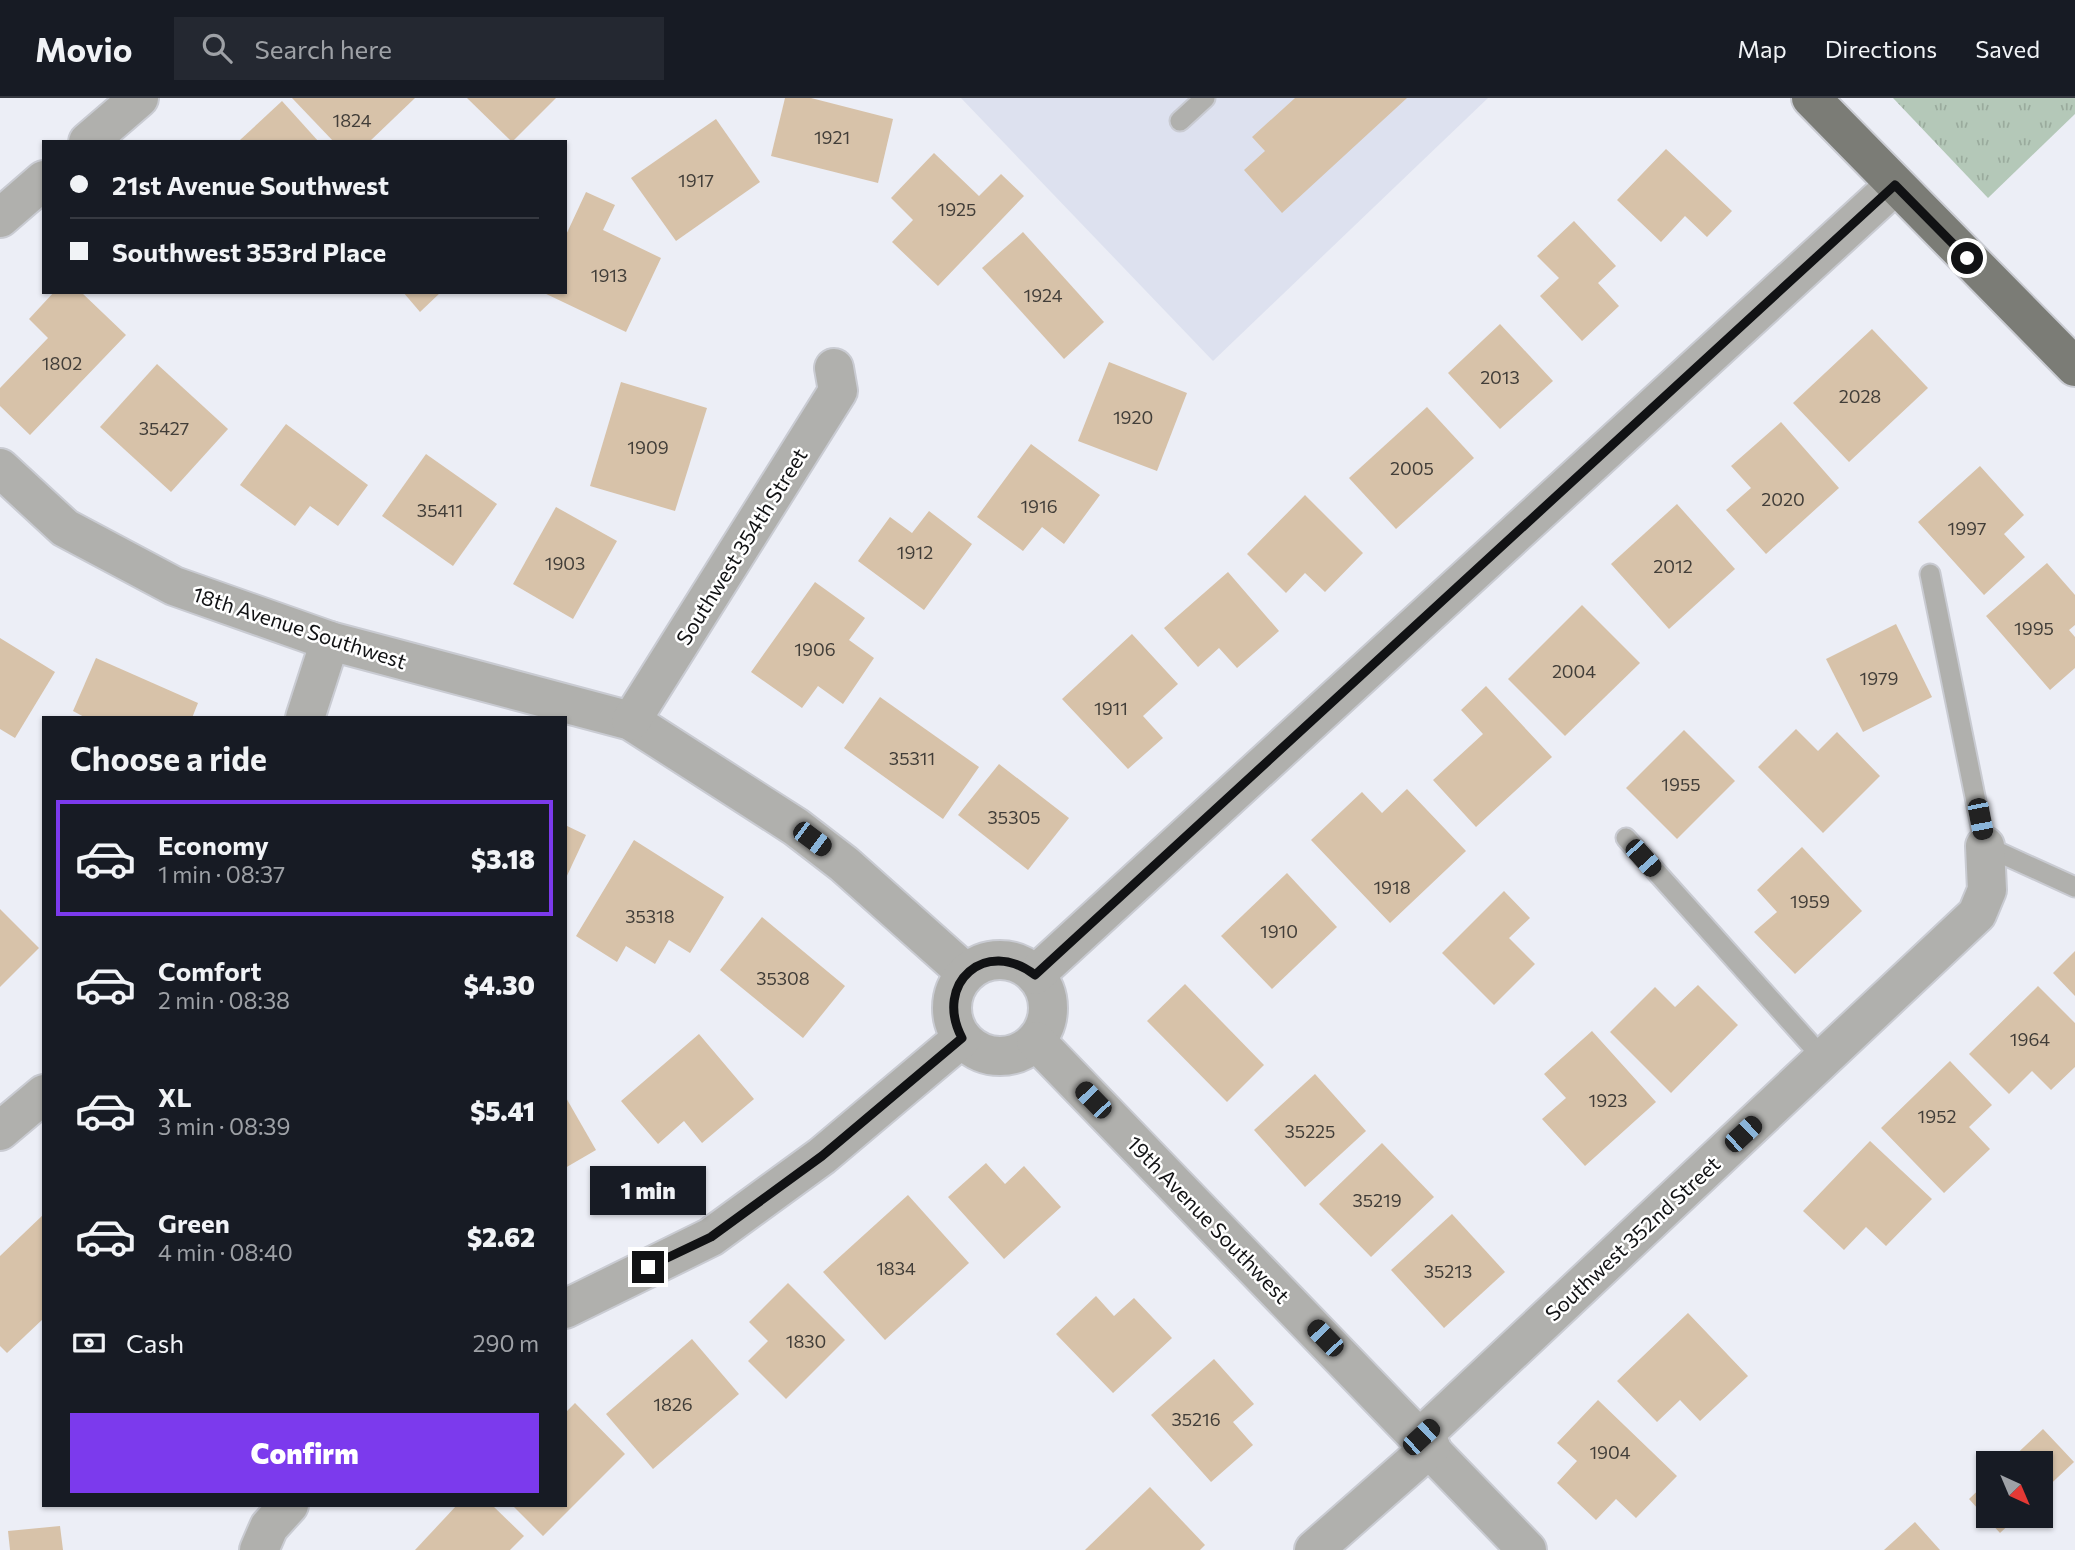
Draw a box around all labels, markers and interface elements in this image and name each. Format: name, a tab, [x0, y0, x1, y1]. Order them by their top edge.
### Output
search box	[174, 17, 664, 80]
text: Movio	[35, 28, 132, 69]
icon: search	[198, 29, 236, 67]
text: Search here	[254, 33, 392, 64]
text: Map	[1737, 34, 1787, 63]
text: Directions	[1825, 34, 1937, 63]
text: Saved	[1975, 34, 2040, 63]
house number: 1824	[332, 109, 372, 131]
house number: 1921	[814, 126, 850, 148]
text: 21st Avenue Southwest	[112, 169, 389, 200]
house number: 1917	[678, 169, 714, 191]
house number: 1925	[938, 198, 976, 220]
text: Southwest 353rd Place	[112, 236, 386, 267]
route start	[1951, 242, 1983, 274]
house number: 1913	[591, 264, 627, 286]
house number: 1924	[1023, 284, 1063, 306]
house number: 1802	[42, 352, 82, 374]
house number: 2013	[1480, 366, 1520, 388]
house number: 2028	[1839, 385, 1881, 407]
house number: 1920	[1113, 406, 1153, 428]
house number: 35427	[139, 417, 189, 439]
house number: 1909	[627, 436, 669, 458]
street label: Southwest 354th Street	[670, 443, 812, 649]
house number: 2005	[1390, 457, 1434, 479]
house number: 2020	[1761, 488, 1805, 510]
house number: 1916	[1020, 495, 1058, 517]
house number: 35411	[417, 499, 463, 521]
house number: 1997	[1948, 517, 1986, 539]
house number: 1912	[897, 541, 933, 563]
house number: 1903	[545, 552, 585, 574]
house number: 2012	[1653, 555, 1693, 577]
street label: 18th Avenue Southwest	[190, 581, 410, 673]
house number: 1995	[2014, 617, 2054, 639]
house number: 1906	[794, 638, 836, 660]
house number: 2004	[1552, 660, 1596, 682]
house number: 1979	[1860, 667, 1898, 689]
house number: 1911	[1094, 697, 1128, 719]
text: Choose a ride	[70, 738, 267, 778]
house number: 35311	[889, 747, 935, 769]
house number: 1955	[1661, 773, 1701, 795]
car	[1966, 796, 1995, 842]
house number: 35305	[988, 806, 1040, 828]
car	[789, 818, 836, 860]
icon: car	[74, 827, 137, 890]
text: Economy	[158, 829, 269, 860]
car	[1622, 835, 1665, 881]
text: $3.18	[471, 843, 535, 874]
text: 1 min · 08:37	[158, 860, 285, 888]
house number: 1918	[1373, 876, 1411, 898]
house number: 1959	[1790, 890, 1830, 912]
house number: 35318	[625, 905, 675, 927]
house number: 1910	[1260, 920, 1298, 942]
icon: car	[74, 953, 137, 1016]
text: Comfort	[158, 955, 261, 986]
house number: 35308	[756, 967, 810, 989]
text: $4.30	[464, 969, 535, 1000]
text: 2 min · 08:38	[158, 986, 290, 1014]
house number: 1964	[2010, 1028, 2050, 1050]
car	[1071, 1078, 1116, 1122]
icon: car	[74, 1079, 137, 1142]
text: XL	[158, 1081, 192, 1112]
house number: 1923	[1589, 1089, 1627, 1111]
text: $5.41	[470, 1095, 535, 1126]
house number: 1952	[1918, 1105, 1956, 1127]
text: 3 min · 08:39	[158, 1112, 290, 1140]
car	[1721, 1112, 1766, 1156]
house number: 35225	[1285, 1120, 1335, 1142]
street label: 19th Avenue Southwest	[1123, 1130, 1295, 1308]
street label: Southwest 352nd Street	[1539, 1150, 1725, 1326]
callout: 1 min	[590, 1166, 706, 1214]
text: 1 min	[620, 1176, 676, 1204]
house number: 35219	[1352, 1189, 1402, 1211]
icon: car	[74, 1205, 137, 1268]
text: Green	[158, 1207, 230, 1238]
text: $2.62	[467, 1221, 535, 1252]
text: 4 min · 08:40	[158, 1238, 293, 1266]
route end	[632, 1251, 664, 1283]
house number: 1834	[876, 1257, 916, 1279]
house number: 35213	[1424, 1260, 1472, 1282]
car	[1303, 1316, 1348, 1360]
icon: cash	[70, 1324, 108, 1362]
text: Cash	[126, 1327, 184, 1358]
text: 290 m	[473, 1329, 539, 1357]
house number: 1830	[786, 1330, 826, 1352]
house number: 1826	[653, 1393, 693, 1415]
house number: 35216	[1171, 1408, 1221, 1430]
button: Confirm	[70, 1413, 539, 1493]
car	[1399, 1415, 1444, 1459]
house number: 1904	[1589, 1441, 1631, 1463]
north arrow	[1976, 1451, 2053, 1528]
map controls	[1976, 1451, 2053, 1528]

